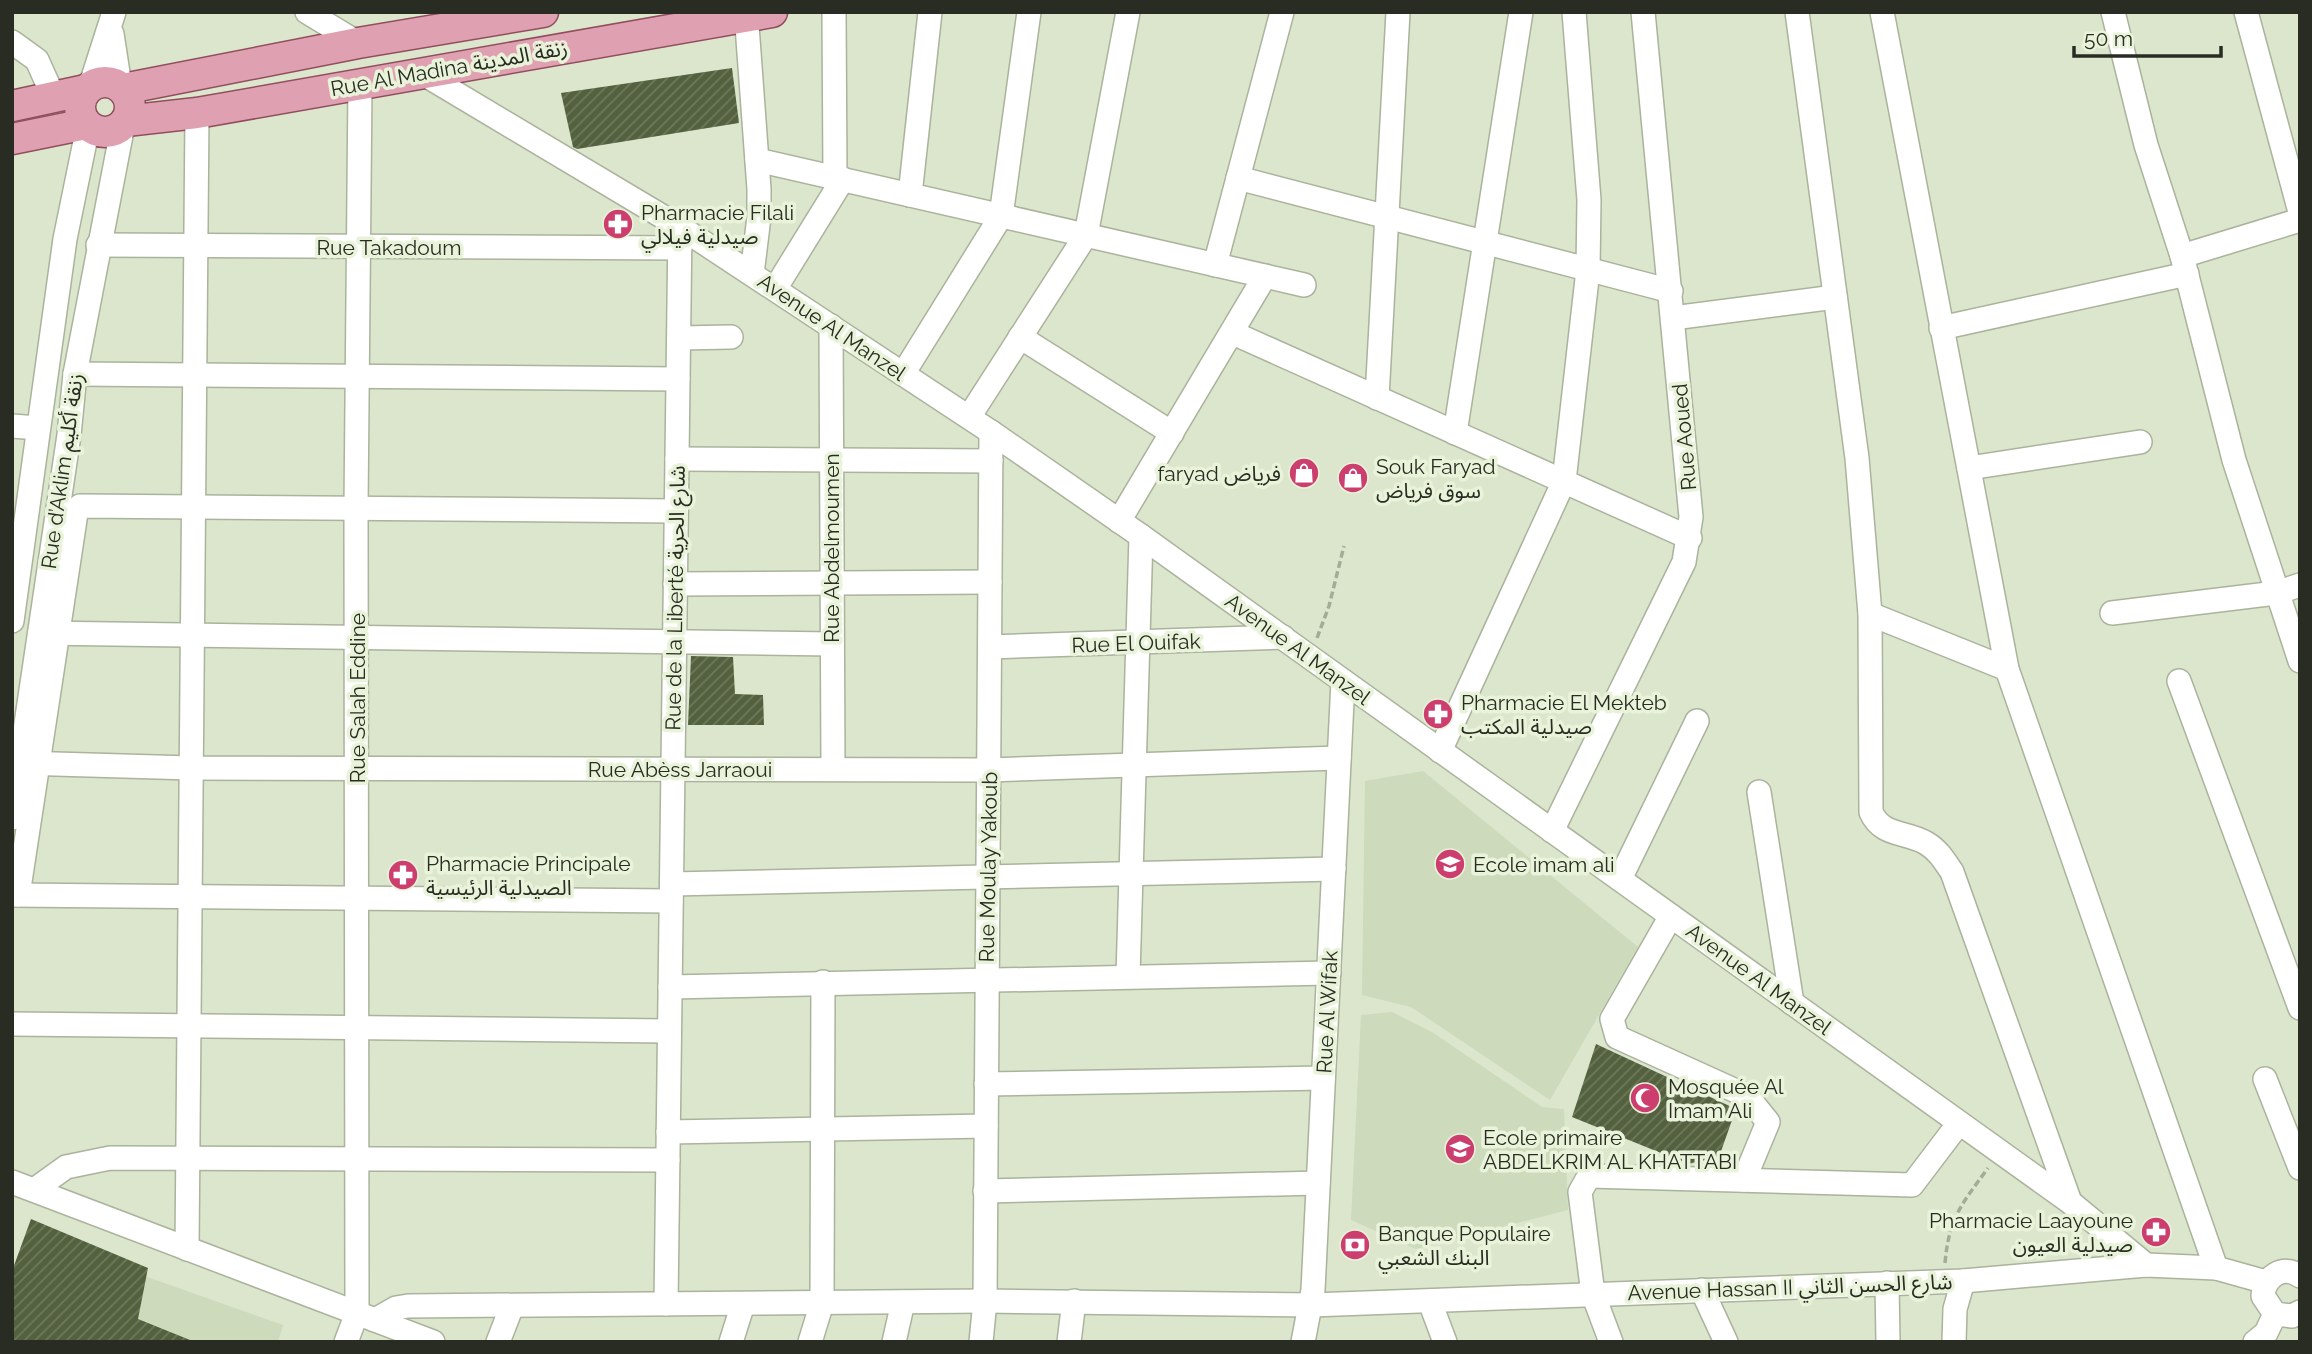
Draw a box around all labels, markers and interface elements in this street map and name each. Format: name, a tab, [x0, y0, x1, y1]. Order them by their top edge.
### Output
scale bar	[2074, 14, 2221, 58]
text: 50 m	[2084, 26, 2133, 51]
street label: Rue Al Madina زنقة المدينة	[329, 35, 569, 101]
place label: Pharmacie Filali صيدلية فيلالي	[641, 200, 794, 252]
pharmacy icon: Pharmacie Filali صيدلية فيلالي	[601, 207, 635, 241]
street label: Rue Takadoum	[316, 235, 462, 260]
street label: Avenue Al Manzel	[753, 268, 911, 386]
street label: Rue d’Aklim زنقة أكليم	[36, 372, 91, 571]
street label: Rue Aoued	[1667, 382, 1701, 492]
street label: Rue Abdelmoumen	[819, 453, 844, 643]
place label: Souk Faryad سوق فرياض	[1376, 454, 1496, 503]
shop icon: faryad فرياض	[1287, 456, 1321, 490]
place label: faryad فرياض	[1157, 461, 1281, 486]
shop icon: Souk Faryad سوق فرياض	[1336, 461, 1370, 495]
street label: Rue de la Liberté شارع الحرية	[660, 465, 693, 731]
street label: Avenue Al Manzel	[1221, 588, 1376, 710]
street label: Rue Salah Eddine	[345, 613, 370, 783]
street label: Rue El Ouifak	[1071, 628, 1201, 658]
place label: Pharmacie El Mekteb صيدلية المكتب	[1461, 690, 1667, 739]
pharmacy icon: Pharmacie El Mekteb صيدلية المكتب	[1421, 697, 1455, 731]
street label: Rue Abèss Jarraoui	[588, 757, 772, 782]
street label: Rue Moulay Yakoub	[974, 771, 1002, 963]
school or university icon: Ecole imam ali	[1433, 847, 1467, 881]
place label: Pharmacie Principale الصيدلية الرئيسية	[426, 851, 630, 900]
place label: Ecole imam ali	[1473, 852, 1615, 877]
pharmacy icon: Pharmacie Principale الصيدلية الرئيسية	[386, 858, 420, 892]
street label: Avenue Al Manzel	[1682, 918, 1837, 1040]
street label: Rue Al Wifak	[1311, 950, 1343, 1074]
place label: Mosquée Al Imam Ali	[1668, 1074, 1784, 1123]
mosque icon: Mosquée Al Imam Ali	[1628, 1081, 1662, 1115]
place label: Ecole primaire ABDELKRIM AL KHATTABI	[1483, 1125, 1737, 1174]
school or university icon: Ecole primaire ABDELKRIM AL KHATTABI	[1443, 1132, 1477, 1166]
place label: Pharmacie Laayoune صيدلية العيون	[1929, 1208, 2133, 1257]
pharmacy icon: Pharmacie Laayoune صيدلية العيون	[2139, 1215, 2173, 1249]
place label: Banque Populaire البنك الشعبي	[1378, 1221, 1551, 1273]
bank icon: Banque Populaire البنك الشعبي	[1338, 1228, 1372, 1262]
street label: Avenue Hassan II شارع الحسن الثاني	[1627, 1269, 1953, 1309]

